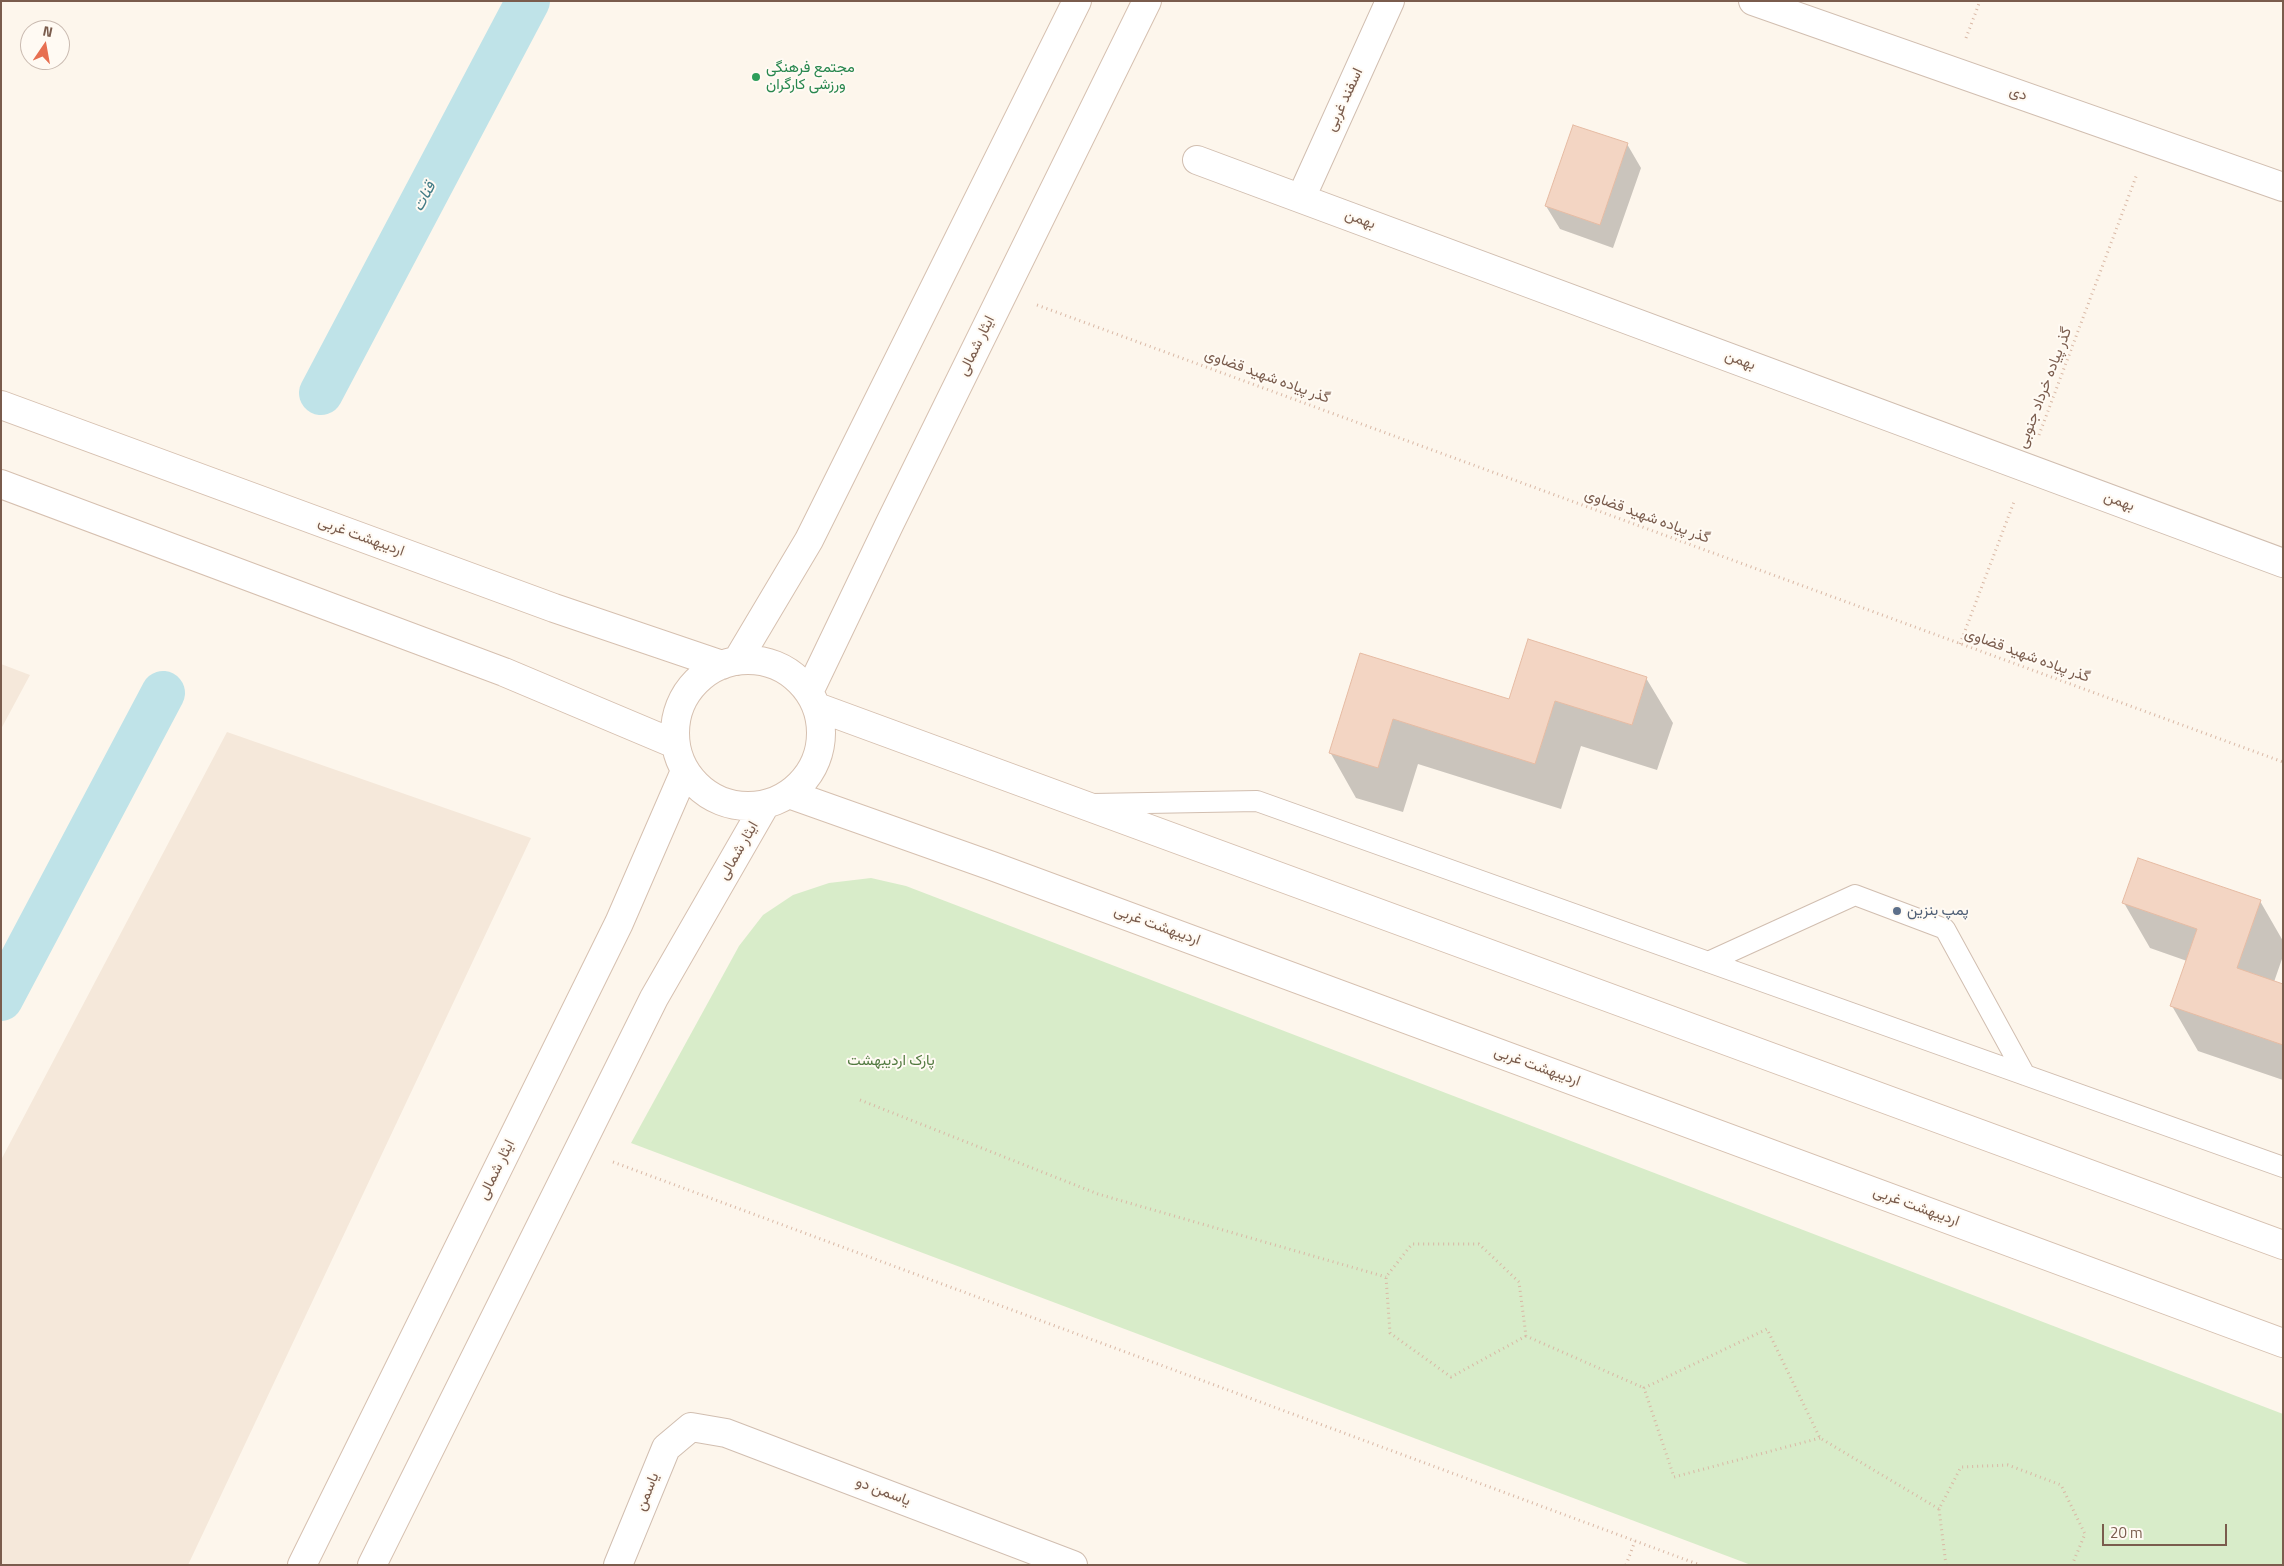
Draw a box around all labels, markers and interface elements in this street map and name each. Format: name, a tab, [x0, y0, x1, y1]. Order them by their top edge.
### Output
north arrow	[20, 20, 70, 70]
text: N	[41, 20, 55, 42]
place label: مجتمع فرهنگی ورزشی کارگران	[766, 59, 855, 94]
street label: اسفند غربی	[1322, 65, 1368, 135]
marker: مجتمع فرهنگی ورزشی کارگران	[750, 71, 762, 83]
street label: دی	[2007, 83, 2029, 105]
water label: قنات	[409, 179, 441, 215]
street label: بهمن	[1342, 206, 1378, 234]
street label: ایثار شمالی	[955, 313, 999, 379]
street label: گذر پیاده خرداد جنوبی	[2014, 325, 2076, 451]
street label: گذر پیاده شهید قضاوی	[1202, 346, 1332, 408]
street label: بهمن	[1722, 347, 1758, 375]
street label: گذر پیاده شهید قضاوی	[1582, 486, 1712, 548]
street label: بهمن	[2101, 488, 2137, 516]
street label: اردیبهشت غربی	[315, 513, 407, 561]
street label: گذر پیاده شهید قضاوی	[1962, 625, 2092, 687]
street label: ایثار شمالی	[715, 819, 763, 883]
street label: اردیبهشت غربی	[1111, 902, 1203, 950]
place label: پمپ بنزین	[1907, 902, 1969, 920]
marker: پمپ بنزین	[1891, 905, 1903, 917]
street label: اردیبهشت غربی	[1491, 1043, 1583, 1091]
park label: پارک اردیبهشت	[847, 1052, 935, 1070]
street label: ایثار شمالی	[475, 1137, 519, 1203]
street label: اردیبهشت غربی	[1870, 1183, 1962, 1231]
street label: یاسمن	[632, 1470, 664, 1514]
street label: یاسمن دو	[853, 1473, 913, 1511]
scale bar	[2104, 1514, 2229, 1546]
text: 20 m	[2110, 1521, 2143, 1544]

